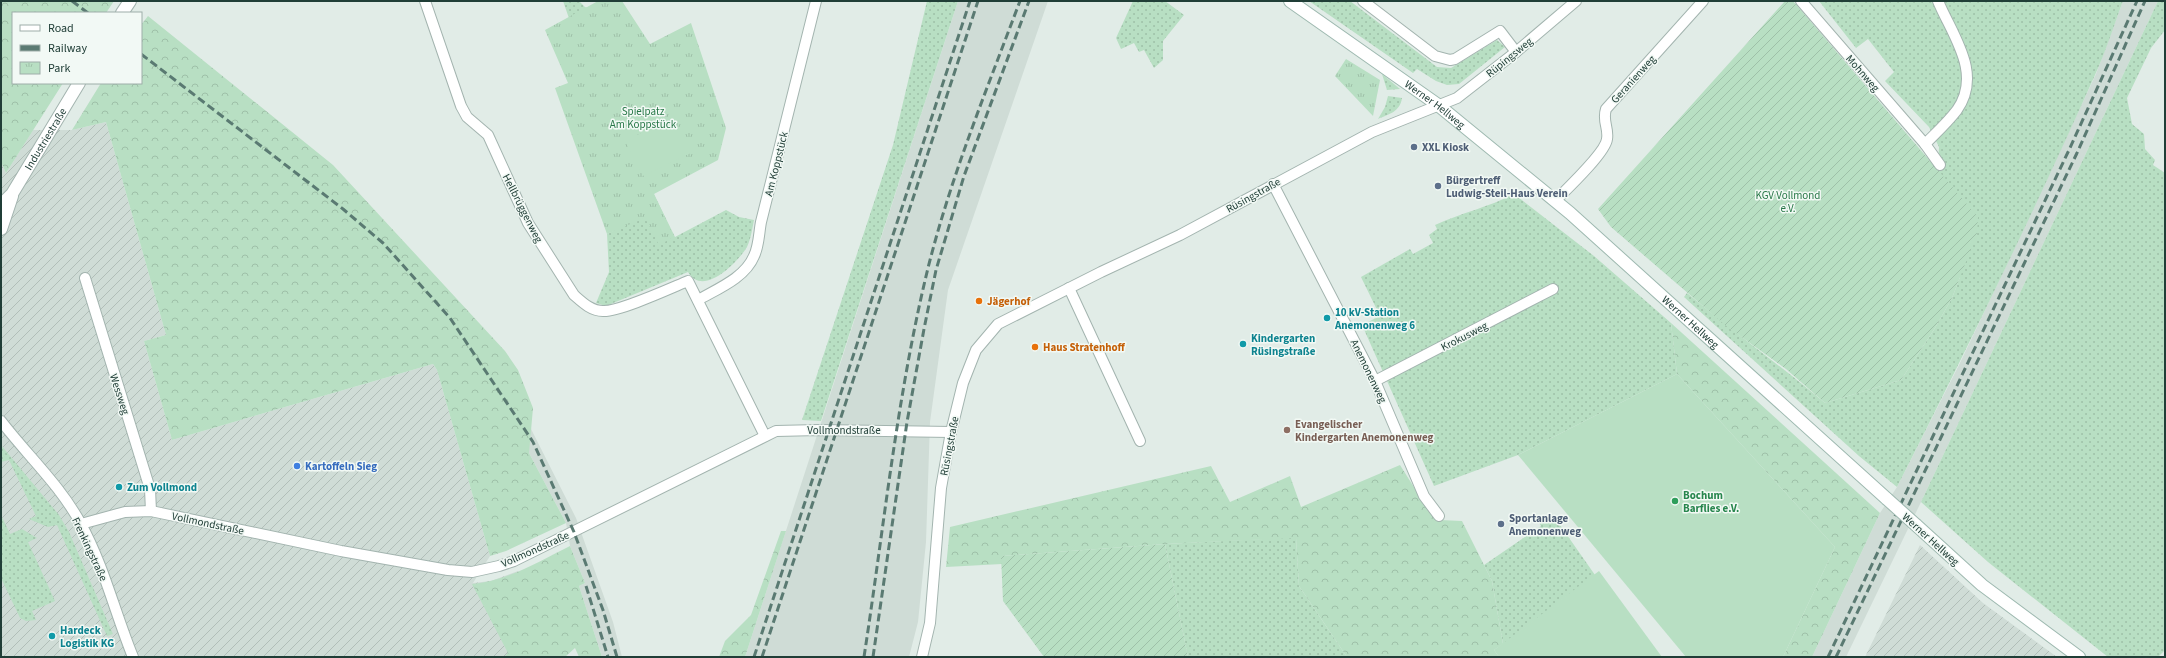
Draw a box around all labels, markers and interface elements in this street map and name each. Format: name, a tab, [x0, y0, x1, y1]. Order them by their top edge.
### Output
legend	[12, 12, 142, 84]
text: Road	[48, 20, 74, 37]
street label: Rüpingsweg	[1483, 34, 1536, 81]
text: Railway	[48, 40, 87, 57]
street label: Geranienweg	[1608, 52, 1659, 107]
street label: Mohnweg	[1842, 52, 1883, 95]
text: Park	[48, 60, 70, 77]
street label: Werner Hellweg	[1401, 77, 1469, 133]
park label: Spielpatz Am Koppstück	[610, 104, 677, 132]
street label: Industriestraße	[21, 105, 71, 173]
street label: Am Koppstück	[761, 130, 792, 198]
place label: XXL Kiosk	[1422, 140, 1469, 155]
marker: XXL Kiosk	[1409, 142, 1419, 152]
street label: Hellbrüggenweg	[499, 171, 547, 246]
place label: Bürgertreff Ludwig-Steil-Haus Verein	[1446, 173, 1568, 201]
street label: Rüsingstraße	[1223, 174, 1284, 217]
marker: Bürgertreff Ludwig-Steil-Haus Verein	[1433, 181, 1443, 191]
park label: KGV Vollmond e.V.	[1756, 188, 1820, 216]
street label: Werner Hellweg	[1658, 292, 1723, 352]
place label: Jägerhof	[987, 294, 1031, 309]
marker: Jägerhof	[974, 296, 984, 306]
place label: 10 kV-Station Anemonenweg 6	[1334, 305, 1415, 333]
marker: 10 kV-Station Anemonenweg 6	[1322, 313, 1332, 323]
street label: Krokusweg	[1438, 318, 1491, 355]
place label: Kindergarten Rüsingstraße	[1251, 331, 1316, 359]
street label: Anemonenweg	[1347, 337, 1391, 406]
marker: Kindergarten Rüsingstraße	[1238, 339, 1248, 349]
place label: Haus Stratenhoff	[1043, 340, 1126, 355]
marker: Haus Stratenhoff	[1030, 342, 1040, 352]
street label: Wessweg	[106, 372, 133, 417]
street label: Rüsingstraße	[936, 415, 963, 477]
place label: Evangelischer Kindergarten Anemonenweg	[1295, 417, 1434, 445]
street label: Vollmondstraße	[807, 423, 881, 438]
marker: Evangelischer Kindergarten Anemonenweg	[1282, 425, 1292, 435]
place label: Kartoffeln Sieg	[305, 459, 377, 474]
marker: Kartoffeln Sieg	[292, 461, 302, 471]
place label: Zum Vollmond	[127, 480, 197, 495]
marker: Zum Vollmond	[114, 482, 124, 492]
place label: Bochum Barflies e.V.	[1683, 488, 1739, 516]
marker: Bochum Barflies e.V.	[1670, 496, 1680, 506]
street label: Vollmondstraße	[170, 509, 246, 539]
street label: Werner Hellweg	[1899, 510, 1963, 569]
place label: Sportanlage Anemonenweg	[1508, 511, 1581, 539]
street label: Frenkingstraße	[68, 515, 111, 584]
marker: Sportanlage Anemonenweg	[1496, 519, 1506, 529]
street label: Vollmondstraße	[499, 527, 572, 571]
place label: Hardeck Logistik KG	[60, 623, 114, 651]
marker: Hardeck Logistik KG	[47, 631, 57, 641]

